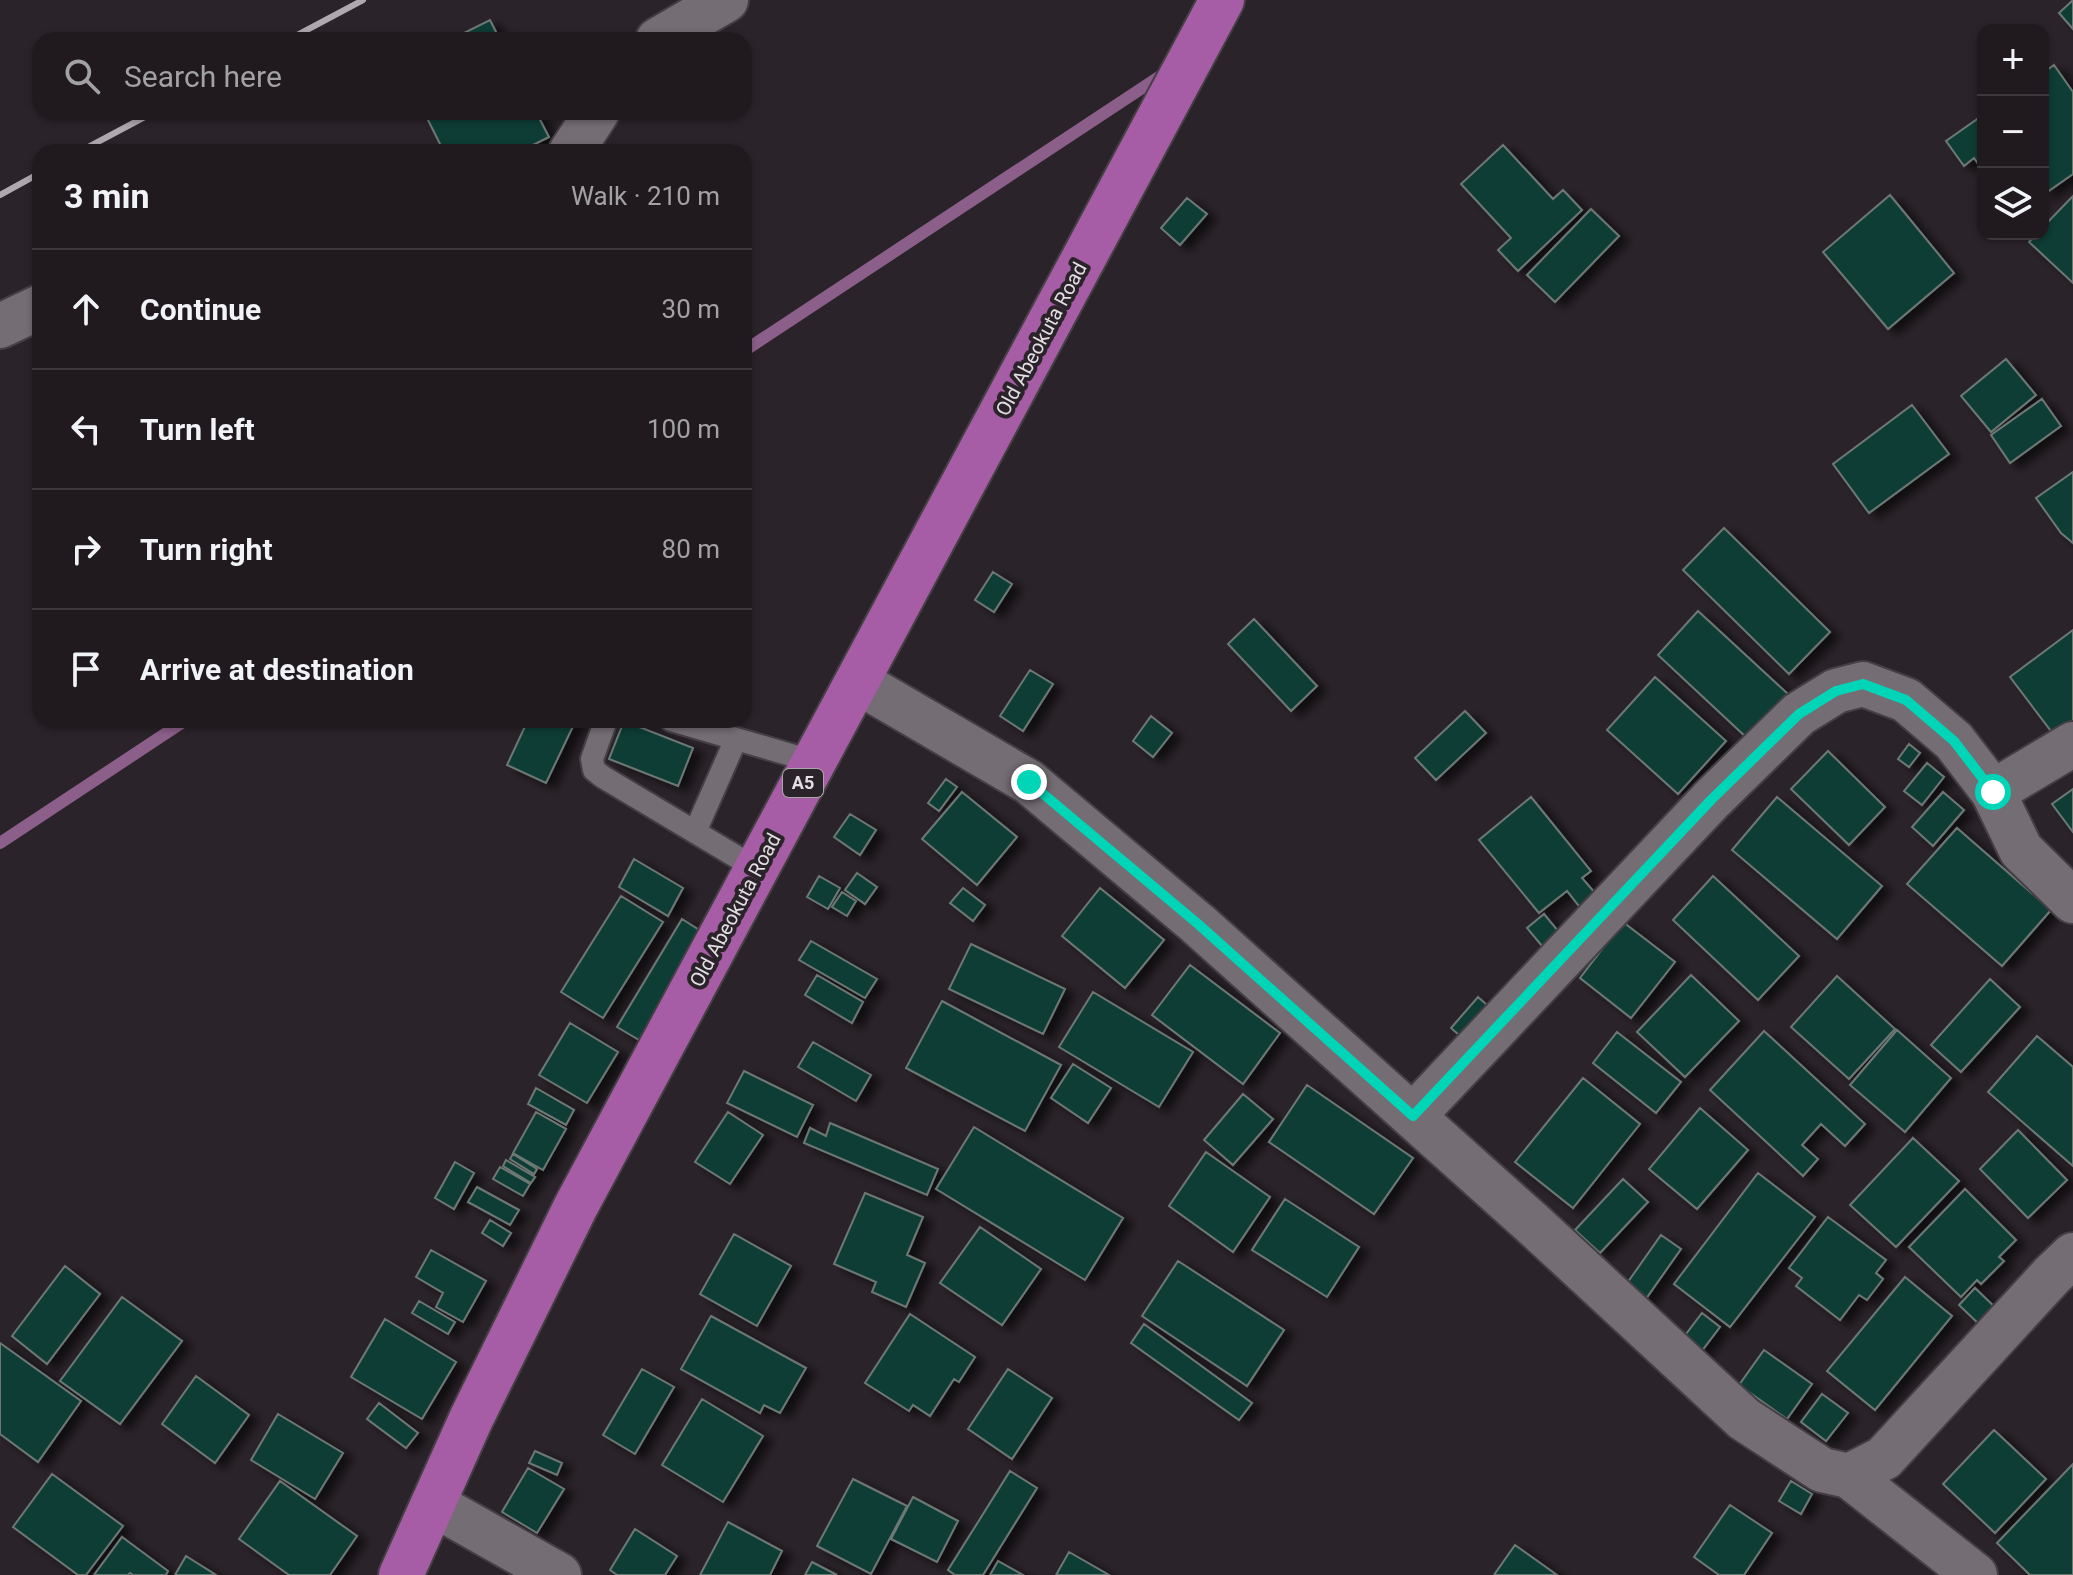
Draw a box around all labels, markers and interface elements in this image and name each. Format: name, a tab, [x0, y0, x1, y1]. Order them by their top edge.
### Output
map controls	[1977, 24, 2049, 240]
button: +	[1977, 24, 2049, 96]
search box	[32, 32, 752, 120]
icon: search	[60, 54, 104, 98]
text: Search here	[124, 59, 282, 94]
button: −	[1977, 96, 2049, 168]
button: layers	[1977, 168, 2049, 240]
text: 3 min	[64, 176, 149, 216]
text: Walk · 210 m	[571, 181, 720, 211]
street label: Old Abeokuta Road	[990, 258, 1092, 420]
icon: ahead	[64, 287, 108, 331]
text: Continue	[140, 292, 261, 327]
text: 30 m	[662, 294, 720, 324]
icon: left	[64, 407, 108, 451]
text: Turn left	[140, 412, 255, 447]
text: 100 m	[647, 414, 720, 444]
icon: right	[64, 527, 108, 571]
text: Turn right	[140, 532, 273, 567]
text: 80 m	[662, 534, 720, 564]
icon: arrive	[64, 647, 108, 691]
text: Arrive at destination	[140, 652, 414, 687]
route end	[1011, 764, 1047, 800]
road number: A5	[783, 769, 823, 797]
route start	[1975, 774, 2011, 810]
street label: Old Abeokuta Road	[684, 829, 786, 991]

